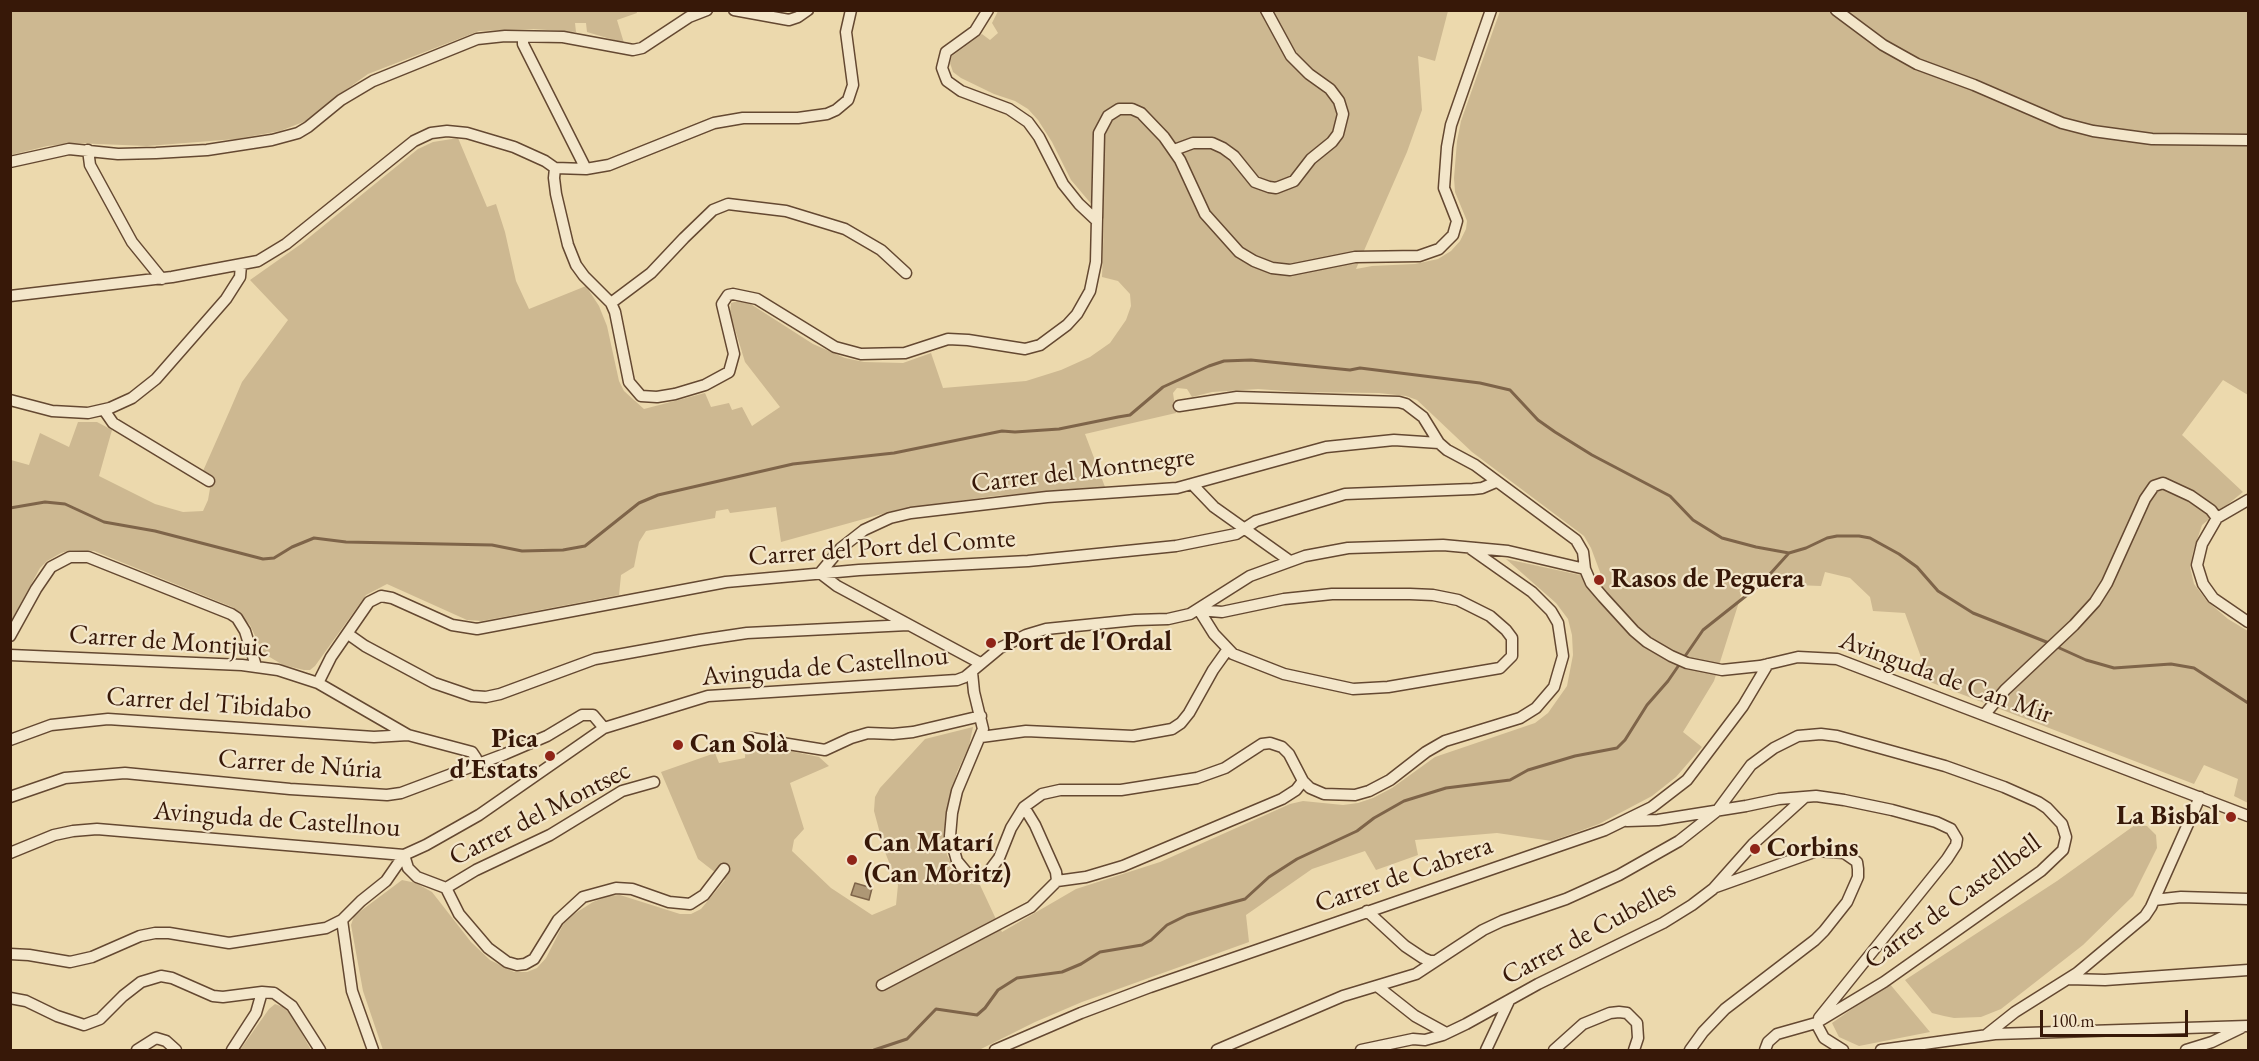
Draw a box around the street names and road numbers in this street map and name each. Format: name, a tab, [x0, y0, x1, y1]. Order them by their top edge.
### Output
street label: Carrer del Montnegre	[969, 441, 1197, 501]
street label: Carrer del Port del Comte	[747, 523, 1017, 573]
street label: Carrer de Montjuic	[68, 619, 270, 665]
street label: Avinguda de Can Mir	[1835, 624, 2057, 732]
street label: Avinguda de Castellnou	[700, 640, 950, 694]
street label: Carrer del Tibidabo	[105, 681, 313, 727]
street label: Carrer de Núria	[217, 743, 383, 787]
street label: Carrer del Montsec	[444, 754, 636, 874]
street label: Avinguda de Castellnou	[152, 795, 402, 845]
street label: Carrer de Castellbell	[1858, 827, 2048, 977]
street label: Carrer de Cabrera	[1311, 829, 1497, 921]
street label: Carrer de Cubelles	[1496, 873, 1682, 993]

